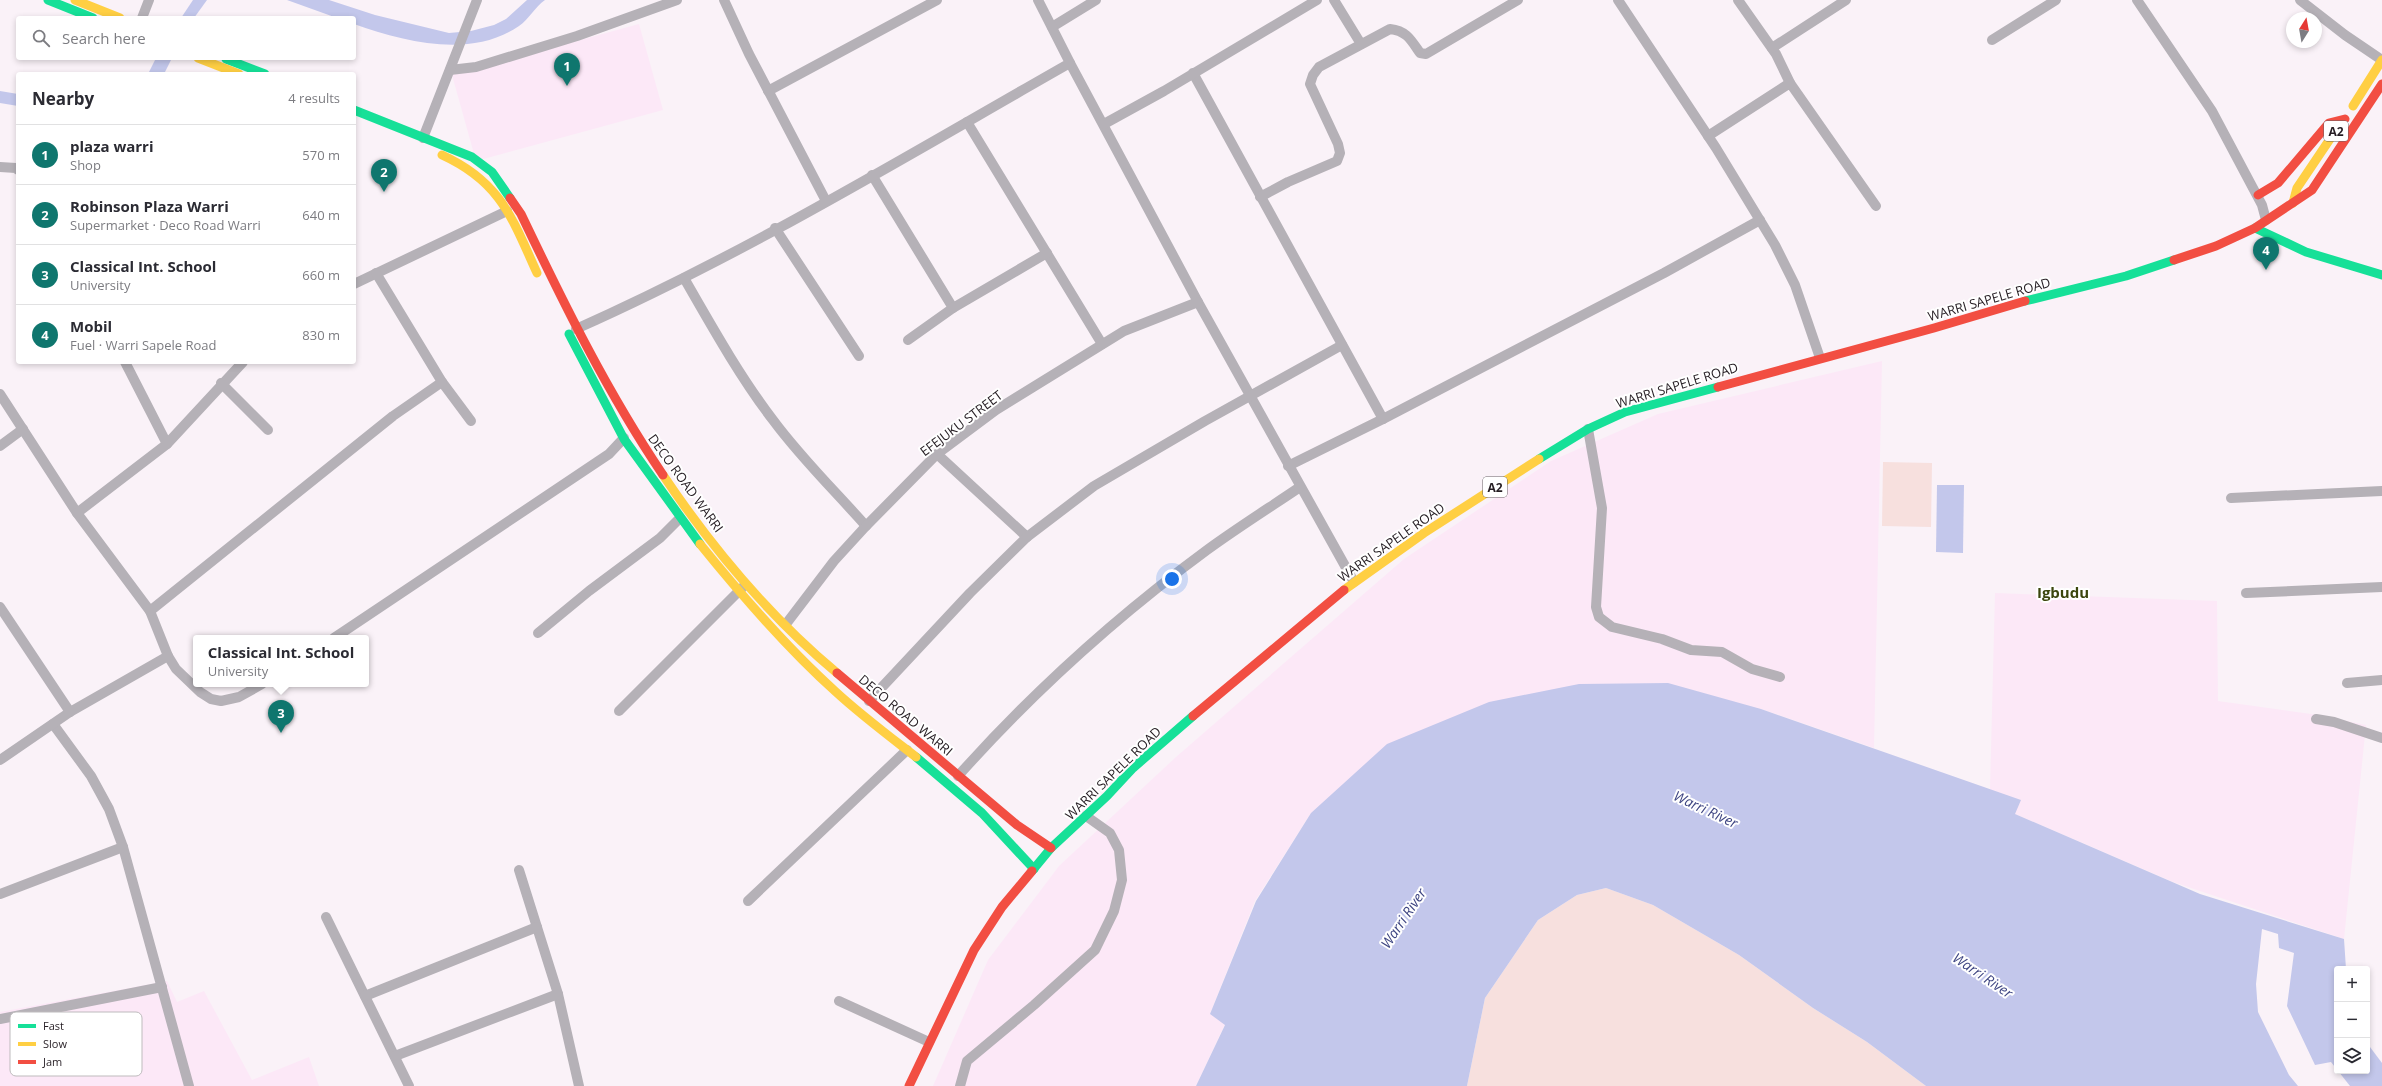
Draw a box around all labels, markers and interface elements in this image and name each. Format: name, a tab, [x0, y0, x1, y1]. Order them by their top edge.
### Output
north arrow	[2286, 12, 2322, 48]
search box	[16, 16, 356, 60]
icon: search	[30, 27, 52, 49]
text: Search here	[62, 28, 146, 48]
pin: 1	[554, 53, 580, 86]
text: Nearby	[32, 87, 94, 110]
text: 4 results	[288, 89, 340, 107]
road number: A2	[2324, 121, 2348, 141]
text: plaza warri	[70, 136, 154, 156]
text: 1	[41, 146, 49, 164]
text: 570 m	[302, 146, 340, 164]
text: Shop	[70, 156, 101, 174]
pin: 2	[371, 159, 397, 192]
text: Robinson Plaza Warri	[70, 196, 229, 216]
text: 2	[41, 206, 49, 224]
text: 640 m	[302, 206, 340, 224]
text: Supermarket · Deco Road Warri	[70, 216, 261, 234]
pin: 4	[2253, 237, 2279, 270]
text: Classical Int. School	[70, 256, 216, 276]
text: 3	[41, 266, 49, 284]
text: 660 m	[302, 266, 340, 284]
street label: WARRI SAPELE ROAD	[1926, 273, 2052, 325]
text: University	[70, 276, 130, 294]
text: Mobil	[70, 316, 112, 336]
text: 4	[41, 326, 49, 344]
text: 830 m	[302, 326, 340, 344]
text: Fuel · Warri Sapele Road	[70, 336, 217, 354]
street label: WARRI SAPELE ROAD	[1614, 358, 1740, 412]
street label: EFEJUKU STREET	[916, 386, 1007, 460]
street label: DECO ROAD WARRI	[644, 430, 728, 536]
road number: A2	[1483, 477, 1507, 497]
street label: WARRI SAPELE ROAD	[1334, 498, 1448, 586]
your location	[1162, 569, 1182, 589]
district label: Igbudu	[2037, 582, 2089, 602]
popup	[193, 635, 369, 687]
text: Classical Int. School	[208, 642, 354, 662]
text: University	[208, 662, 268, 680]
street label: DECO ROAD WARRI	[855, 670, 957, 760]
pin: 3	[268, 700, 294, 733]
street label: WARRI SAPELE ROAD	[1061, 722, 1165, 824]
water label: Warri River	[1671, 786, 1742, 832]
water label: Warri River	[1376, 884, 1430, 952]
water label: Warri River	[1949, 948, 2017, 1002]
map controls	[2334, 966, 2370, 1074]
button: +	[2334, 966, 2370, 1002]
button: −	[2334, 1002, 2370, 1038]
legend	[10, 1012, 142, 1076]
text: Fast	[43, 1018, 64, 1033]
text: Slow	[43, 1036, 67, 1051]
button: layers	[2334, 1038, 2370, 1074]
text: Jam	[42, 1054, 62, 1069]

